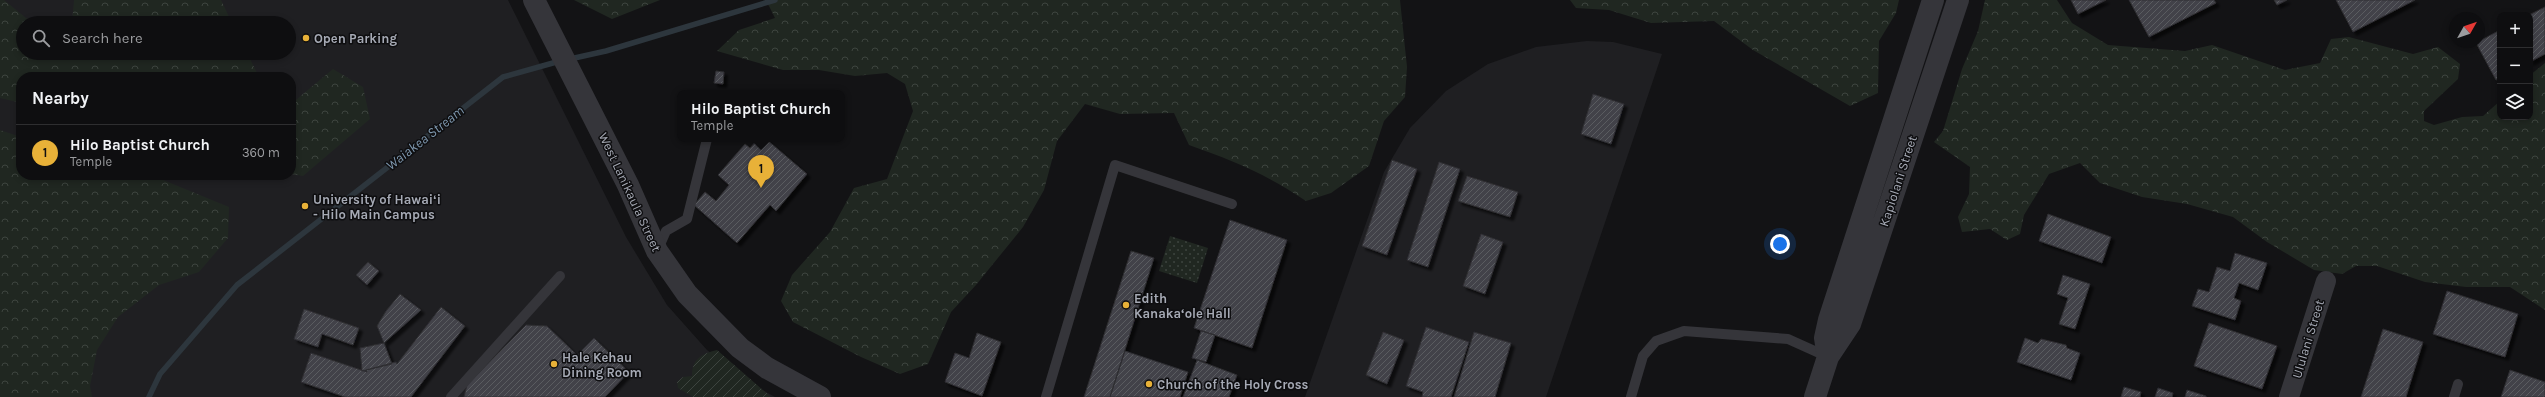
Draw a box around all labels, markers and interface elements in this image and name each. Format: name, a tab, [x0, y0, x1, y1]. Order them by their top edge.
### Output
north arrow	[2449, 12, 2485, 48]
map controls	[2497, 12, 2533, 120]
button: +	[2497, 12, 2533, 48]
search box	[16, 16, 296, 60]
icon: search	[30, 27, 52, 49]
text: Search here	[62, 29, 143, 47]
place label: Open Parking	[314, 31, 397, 46]
marker: Open Parking	[301, 33, 311, 43]
button: −	[2497, 48, 2533, 84]
button: layers	[2497, 84, 2533, 120]
text: Nearby	[32, 88, 89, 108]
popup	[677, 90, 845, 142]
text: Hilo Baptist Church	[691, 100, 831, 118]
water label: Waiakea Stream	[382, 102, 468, 174]
text: Temple	[691, 118, 733, 133]
street label: West Lanikaula Street	[596, 130, 664, 254]
street label: Kapiolani Street	[1876, 133, 1920, 228]
text: Hilo Baptist Church	[70, 136, 210, 154]
text: 1	[43, 145, 47, 160]
text: 360 m	[242, 145, 280, 160]
text: Temple	[70, 154, 112, 169]
pin: 1	[748, 155, 774, 188]
place label: University of Hawaiʻi - Hilo Main Campus	[313, 192, 441, 222]
marker: University of Hawaiʻi - Hilo Main Campus	[300, 201, 310, 211]
your location	[1770, 234, 1790, 254]
place label: Edith Kanaka‘ole Hall	[1134, 291, 1231, 321]
street label: Ululani Street	[2289, 298, 2327, 380]
marker: Edith Kanaka‘ole Hall	[1121, 300, 1131, 310]
place label: Hale Kehau Dining Room	[562, 350, 642, 380]
marker: Hale Kehau Dining Room	[549, 359, 559, 369]
place label: Church of the Holy Cross	[1157, 377, 1309, 392]
marker: Church of the Holy Cross	[1144, 379, 1154, 389]

